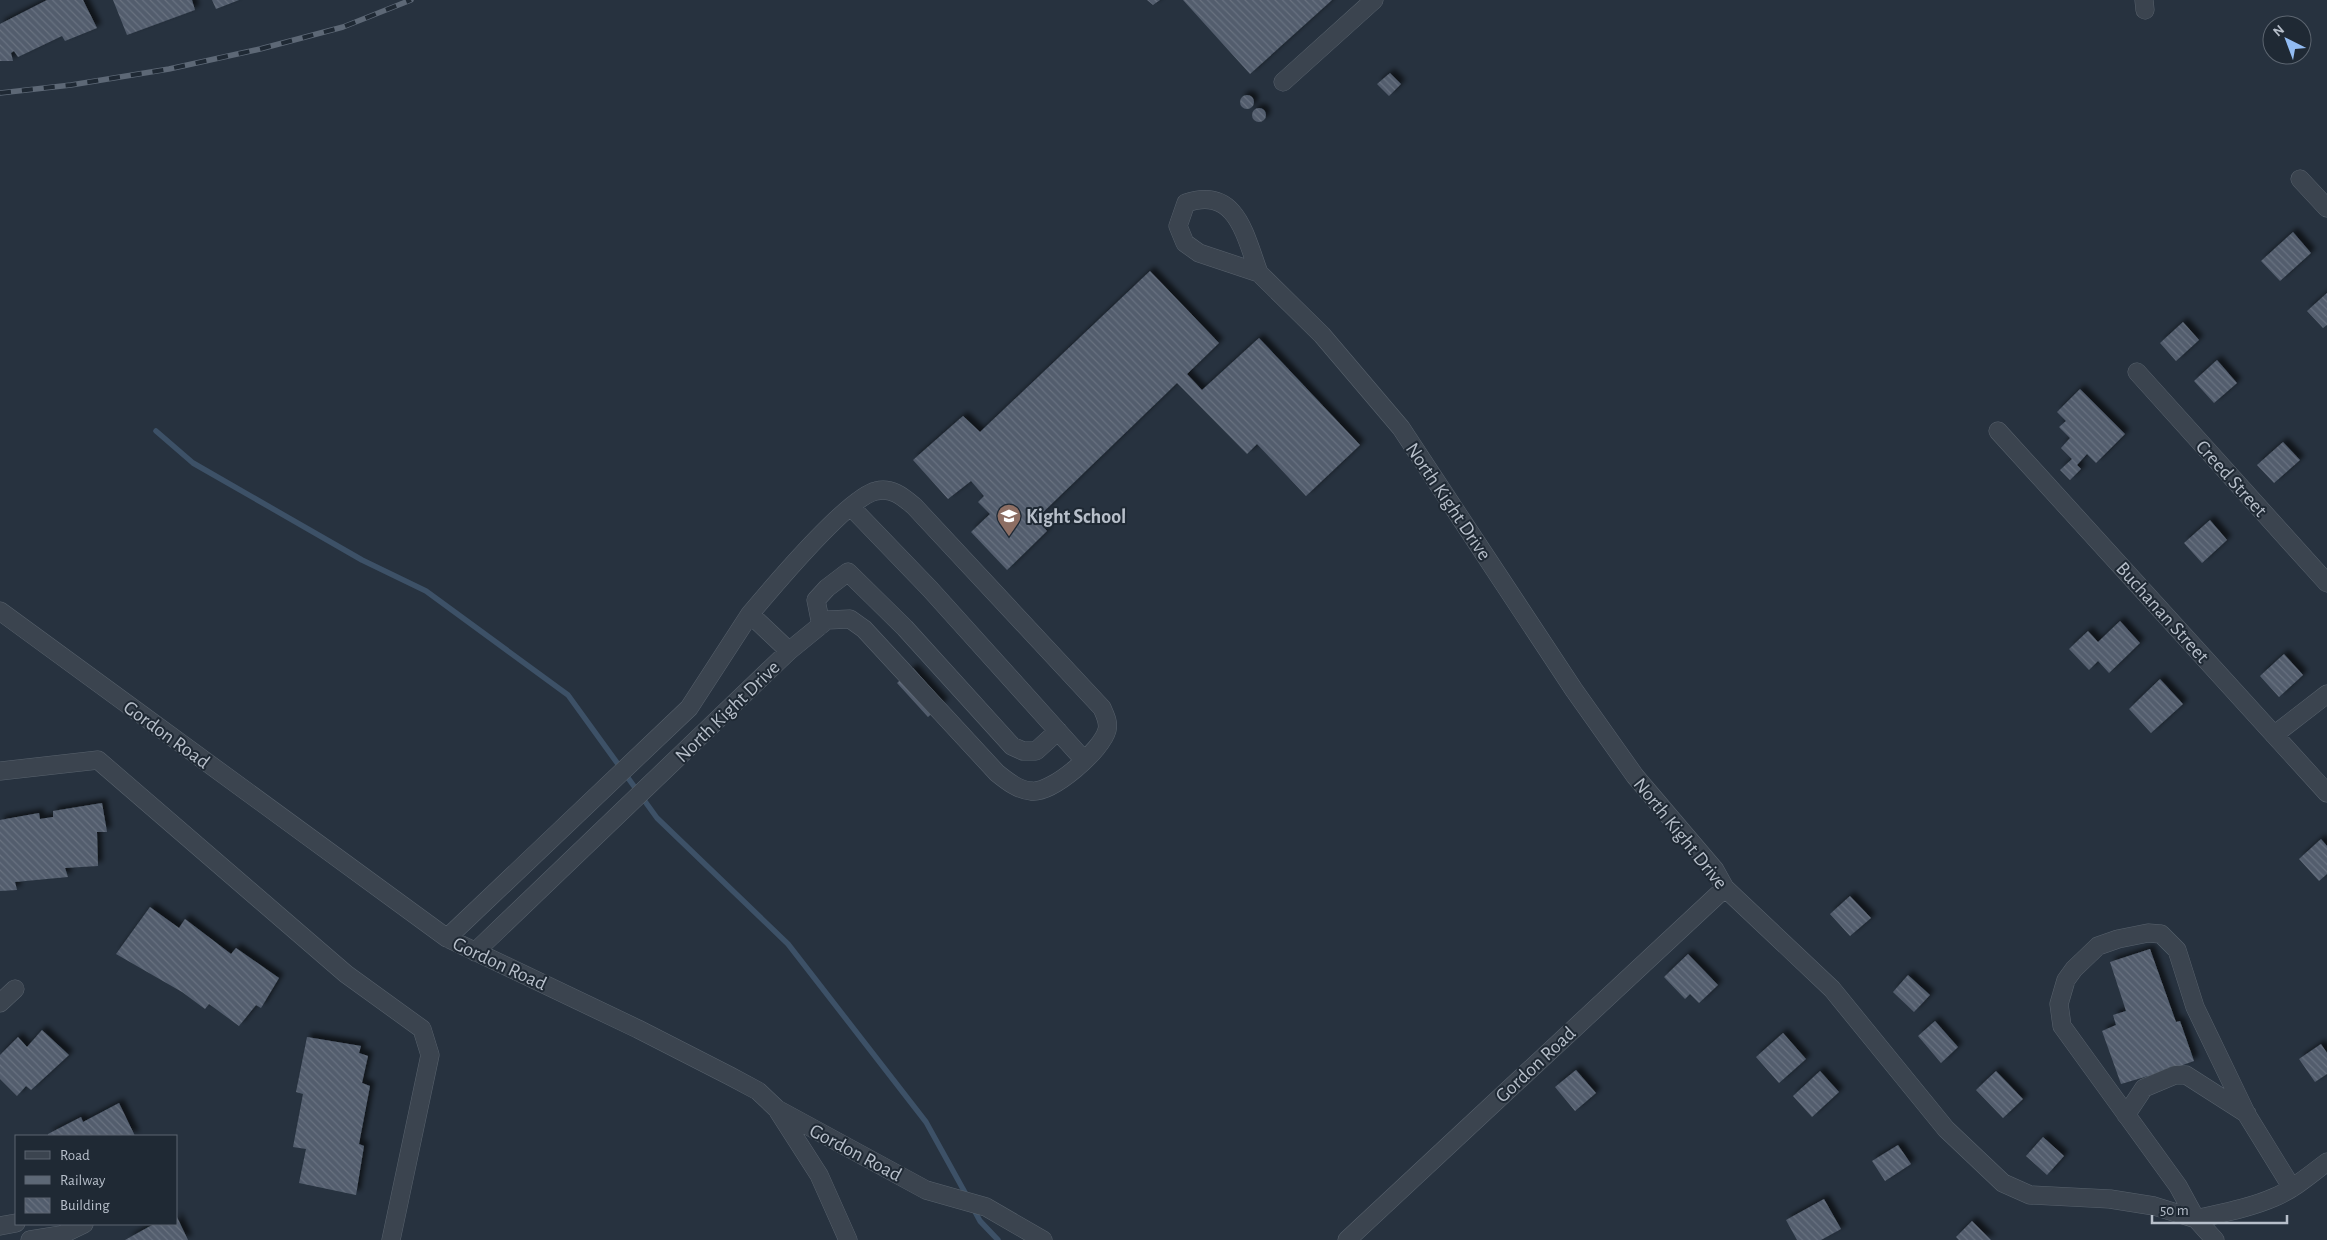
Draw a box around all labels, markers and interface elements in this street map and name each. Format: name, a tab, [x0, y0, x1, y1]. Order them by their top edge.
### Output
north arrow	[2262, 15, 2312, 65]
text: N	[2271, 23, 2287, 40]
street label: Creed Street	[2192, 436, 2271, 521]
street label: North Kight Drive	[1402, 439, 1495, 564]
school or university icon: Kight School	[996, 503, 1022, 537]
place label: Kight School	[1026, 507, 1126, 527]
street label: Buchanan Street	[2112, 558, 2213, 667]
street label: North Kight Drive	[672, 657, 784, 766]
street label: Gordon Road	[120, 697, 213, 773]
street label: North Kight Drive	[1629, 774, 1731, 893]
street label: Gordon Road	[450, 933, 550, 994]
street label: Gordon Road	[1492, 1023, 1579, 1107]
street label: Gordon Road	[806, 1120, 905, 1185]
legend	[15, 1135, 178, 1225]
text: Road	[60, 1148, 90, 1163]
text: Railway	[60, 1173, 106, 1188]
scale bar	[2152, 1192, 2287, 1224]
text: Building	[60, 1198, 110, 1213]
text: 50 m	[2160, 1203, 2189, 1218]

